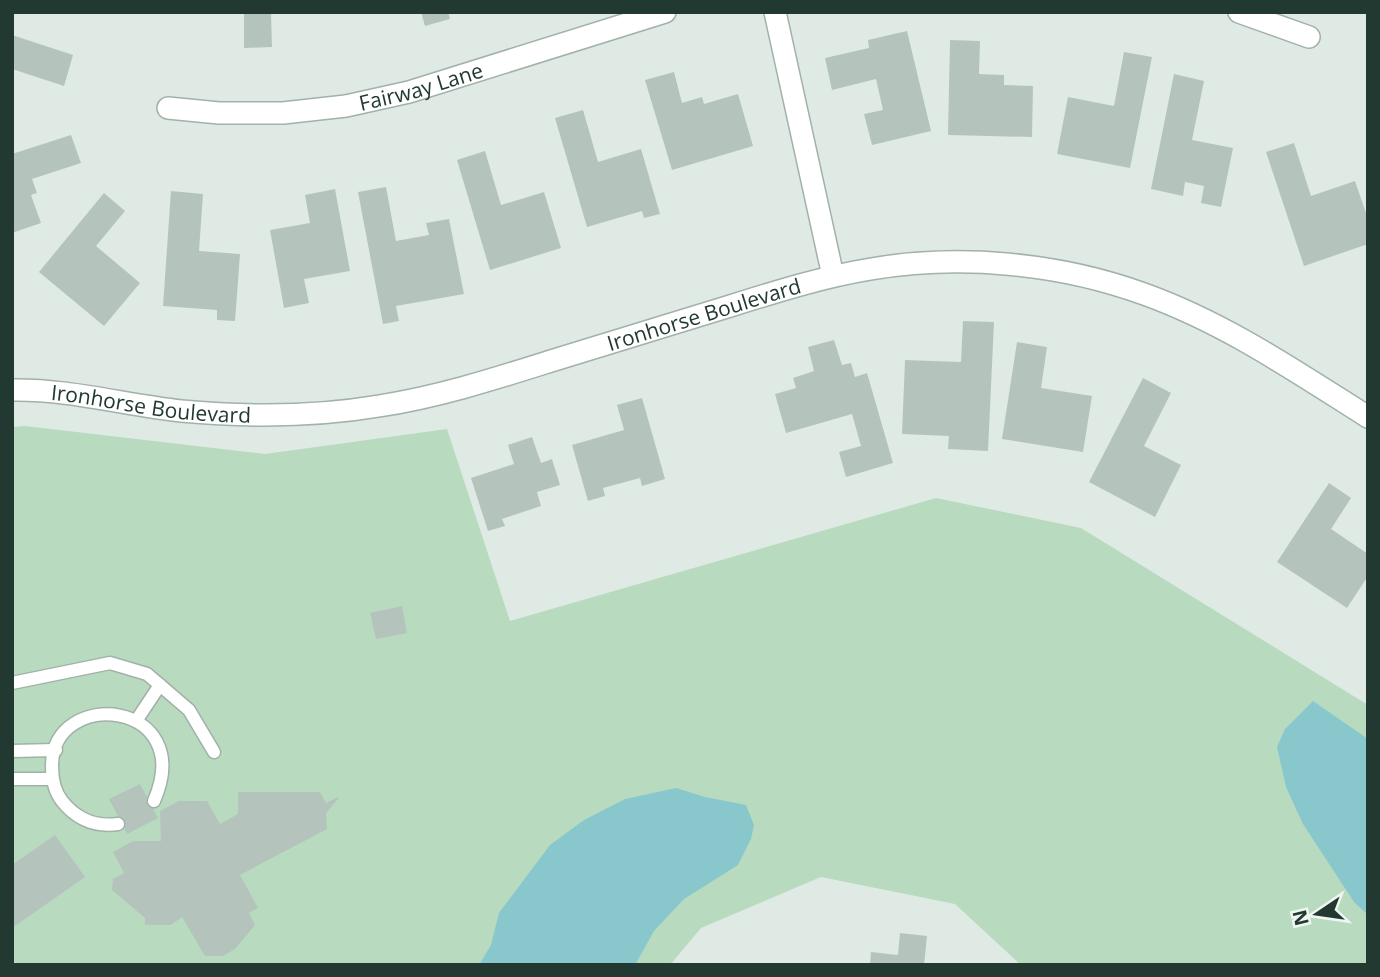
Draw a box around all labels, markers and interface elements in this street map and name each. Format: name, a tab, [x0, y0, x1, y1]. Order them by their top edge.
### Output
street label: Fairway Lane	[356, 56, 486, 117]
street label: Ironhorse Boulevard	[604, 271, 804, 357]
street label: Ironhorse Boulevard	[50, 378, 251, 429]
north arrow	[1282, 879, 1352, 949]
text: N	[1286, 907, 1315, 928]

